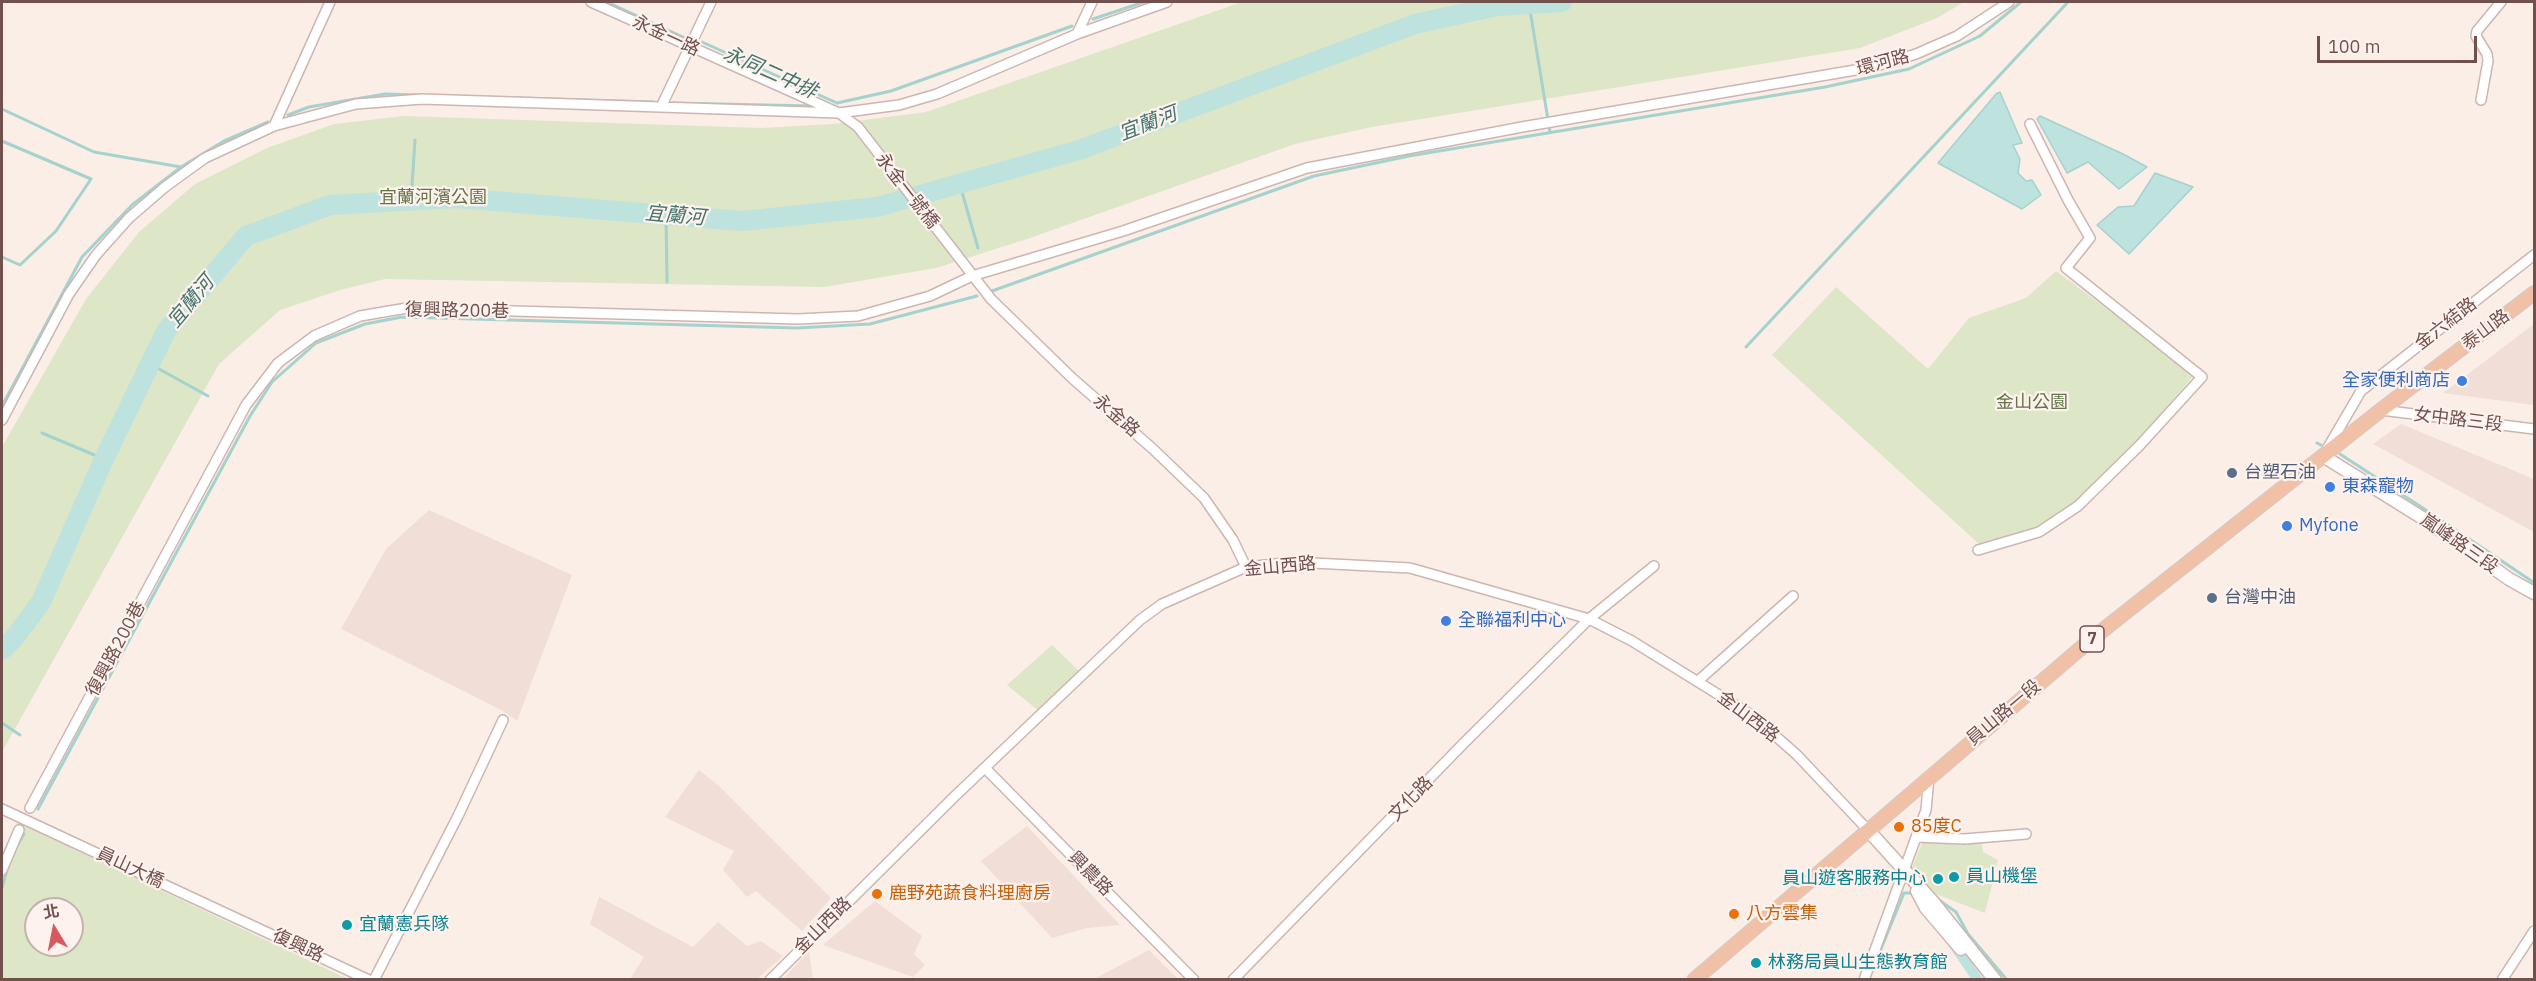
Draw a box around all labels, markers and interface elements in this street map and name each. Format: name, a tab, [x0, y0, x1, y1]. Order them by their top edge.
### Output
street label: 永金一路	[629, 11, 703, 61]
scale bar	[2320, 24, 2480, 62]
text: 100 m	[2328, 35, 2380, 58]
water label: 永同二中排	[719, 42, 821, 104]
street label: 環河路	[1854, 46, 1912, 80]
water label: 宜蘭河	[1116, 102, 1180, 146]
street label: 永金一號橋	[871, 149, 943, 233]
park label: 宜蘭河濱公園	[379, 187, 487, 209]
water label: 宜蘭河	[644, 201, 706, 231]
water label: 宜蘭河	[163, 271, 219, 333]
street label: 金六結路	[2411, 293, 2481, 355]
street label: 復興路200巷	[405, 299, 509, 323]
street label: 泰山路	[2458, 305, 2514, 355]
place label: 全家便利商店	[2342, 370, 2450, 392]
marker: 全家便利商店	[2455, 374, 2469, 388]
street label: 永金路	[1089, 390, 1143, 442]
park label: 金山公園	[1996, 392, 2068, 414]
street label: 女中路三段	[2412, 404, 2504, 436]
place label: 台塑石油	[2244, 462, 2316, 484]
marker: 台塑石油	[2225, 466, 2239, 480]
place label: 東森寵物	[2342, 476, 2414, 498]
marker: 東森寵物	[2323, 480, 2337, 494]
street label: 嵐峰路三段	[2416, 509, 2502, 579]
place label: Myfone	[2299, 515, 2359, 537]
marker: Myfone	[2280, 519, 2294, 533]
street label: 金山西路	[1243, 553, 1317, 581]
place label: 台灣中油	[2224, 587, 2296, 609]
marker: 台灣中油	[2205, 591, 2219, 605]
street label: 復興路200巷	[82, 598, 150, 700]
place label: 全聯福利中心	[1458, 610, 1566, 632]
marker: 全聯福利中心	[1439, 614, 1453, 628]
road number: 7	[2080, 626, 2104, 652]
street label: 員山路一段	[1963, 676, 2045, 750]
street label: 金山西路	[1713, 687, 1783, 747]
street label: 文化路	[1384, 772, 1438, 826]
place label: 85度C	[1911, 816, 1962, 838]
marker: 85度C	[1892, 820, 1906, 834]
street label: 員山大橋	[93, 843, 167, 893]
street label: 興農路	[1063, 847, 1117, 901]
place label: 員山機堡	[1966, 866, 2038, 888]
place label: 員山遊客服務中心	[1782, 868, 1926, 890]
marker: 員山機堡	[1947, 870, 1961, 884]
marker: 員山遊客服務中心	[1931, 872, 1945, 886]
place label: 鹿野苑蔬食料理廚房	[889, 883, 1051, 905]
marker: 鹿野苑蔬食料理廚房	[870, 887, 884, 901]
street label: 金山西路	[790, 893, 856, 959]
north arrow	[24, 897, 84, 957]
text: 北	[42, 900, 61, 922]
place label: 八方雲集	[1746, 903, 1818, 925]
marker: 八方雲集	[1727, 907, 1741, 921]
place label: 宜蘭憲兵隊	[359, 914, 449, 936]
marker: 宜蘭憲兵隊	[340, 918, 354, 932]
street label: 復興路	[269, 925, 327, 967]
place label: 林務局員山生態教育館	[1768, 952, 1948, 974]
marker: 林務局員山生態教育館	[1749, 956, 1763, 970]

